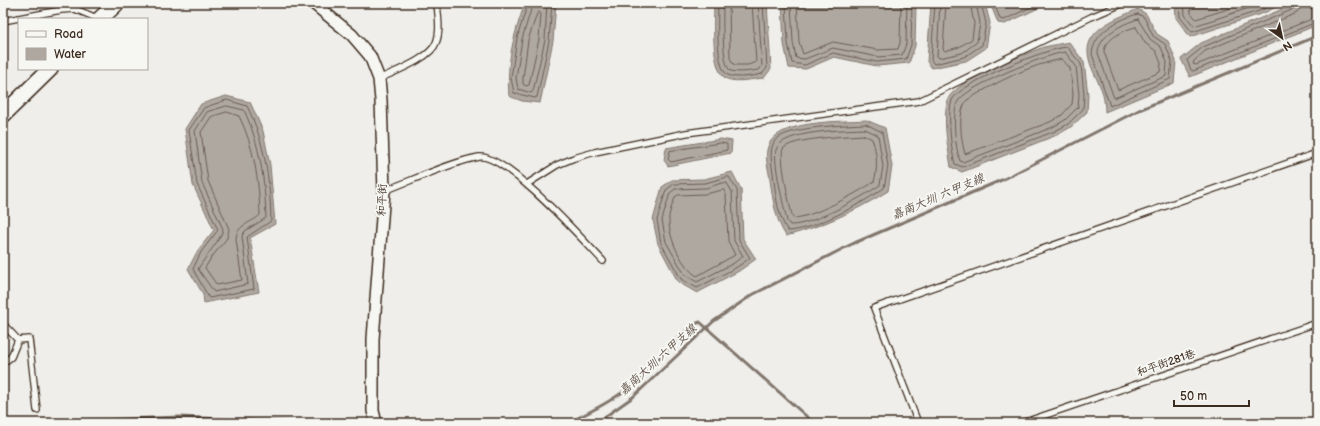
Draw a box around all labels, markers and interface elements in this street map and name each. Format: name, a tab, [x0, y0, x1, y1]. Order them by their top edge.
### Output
legend	[18, 18, 148, 70]
north arrow	[1262, 18, 1302, 58]
text: Road	[54, 27, 83, 42]
text: N	[1280, 38, 1294, 54]
text: Water	[54, 47, 86, 62]
water label: 嘉南大圳 六甲支線	[889, 170, 988, 223]
street label: 和平街	[375, 182, 389, 217]
water label: 嘉南大圳 六甲支線	[616, 321, 701, 399]
street label: 和平街281巷	[1135, 347, 1197, 379]
scale bar	[1174, 382, 1249, 408]
text: 50 m	[1180, 389, 1207, 404]

